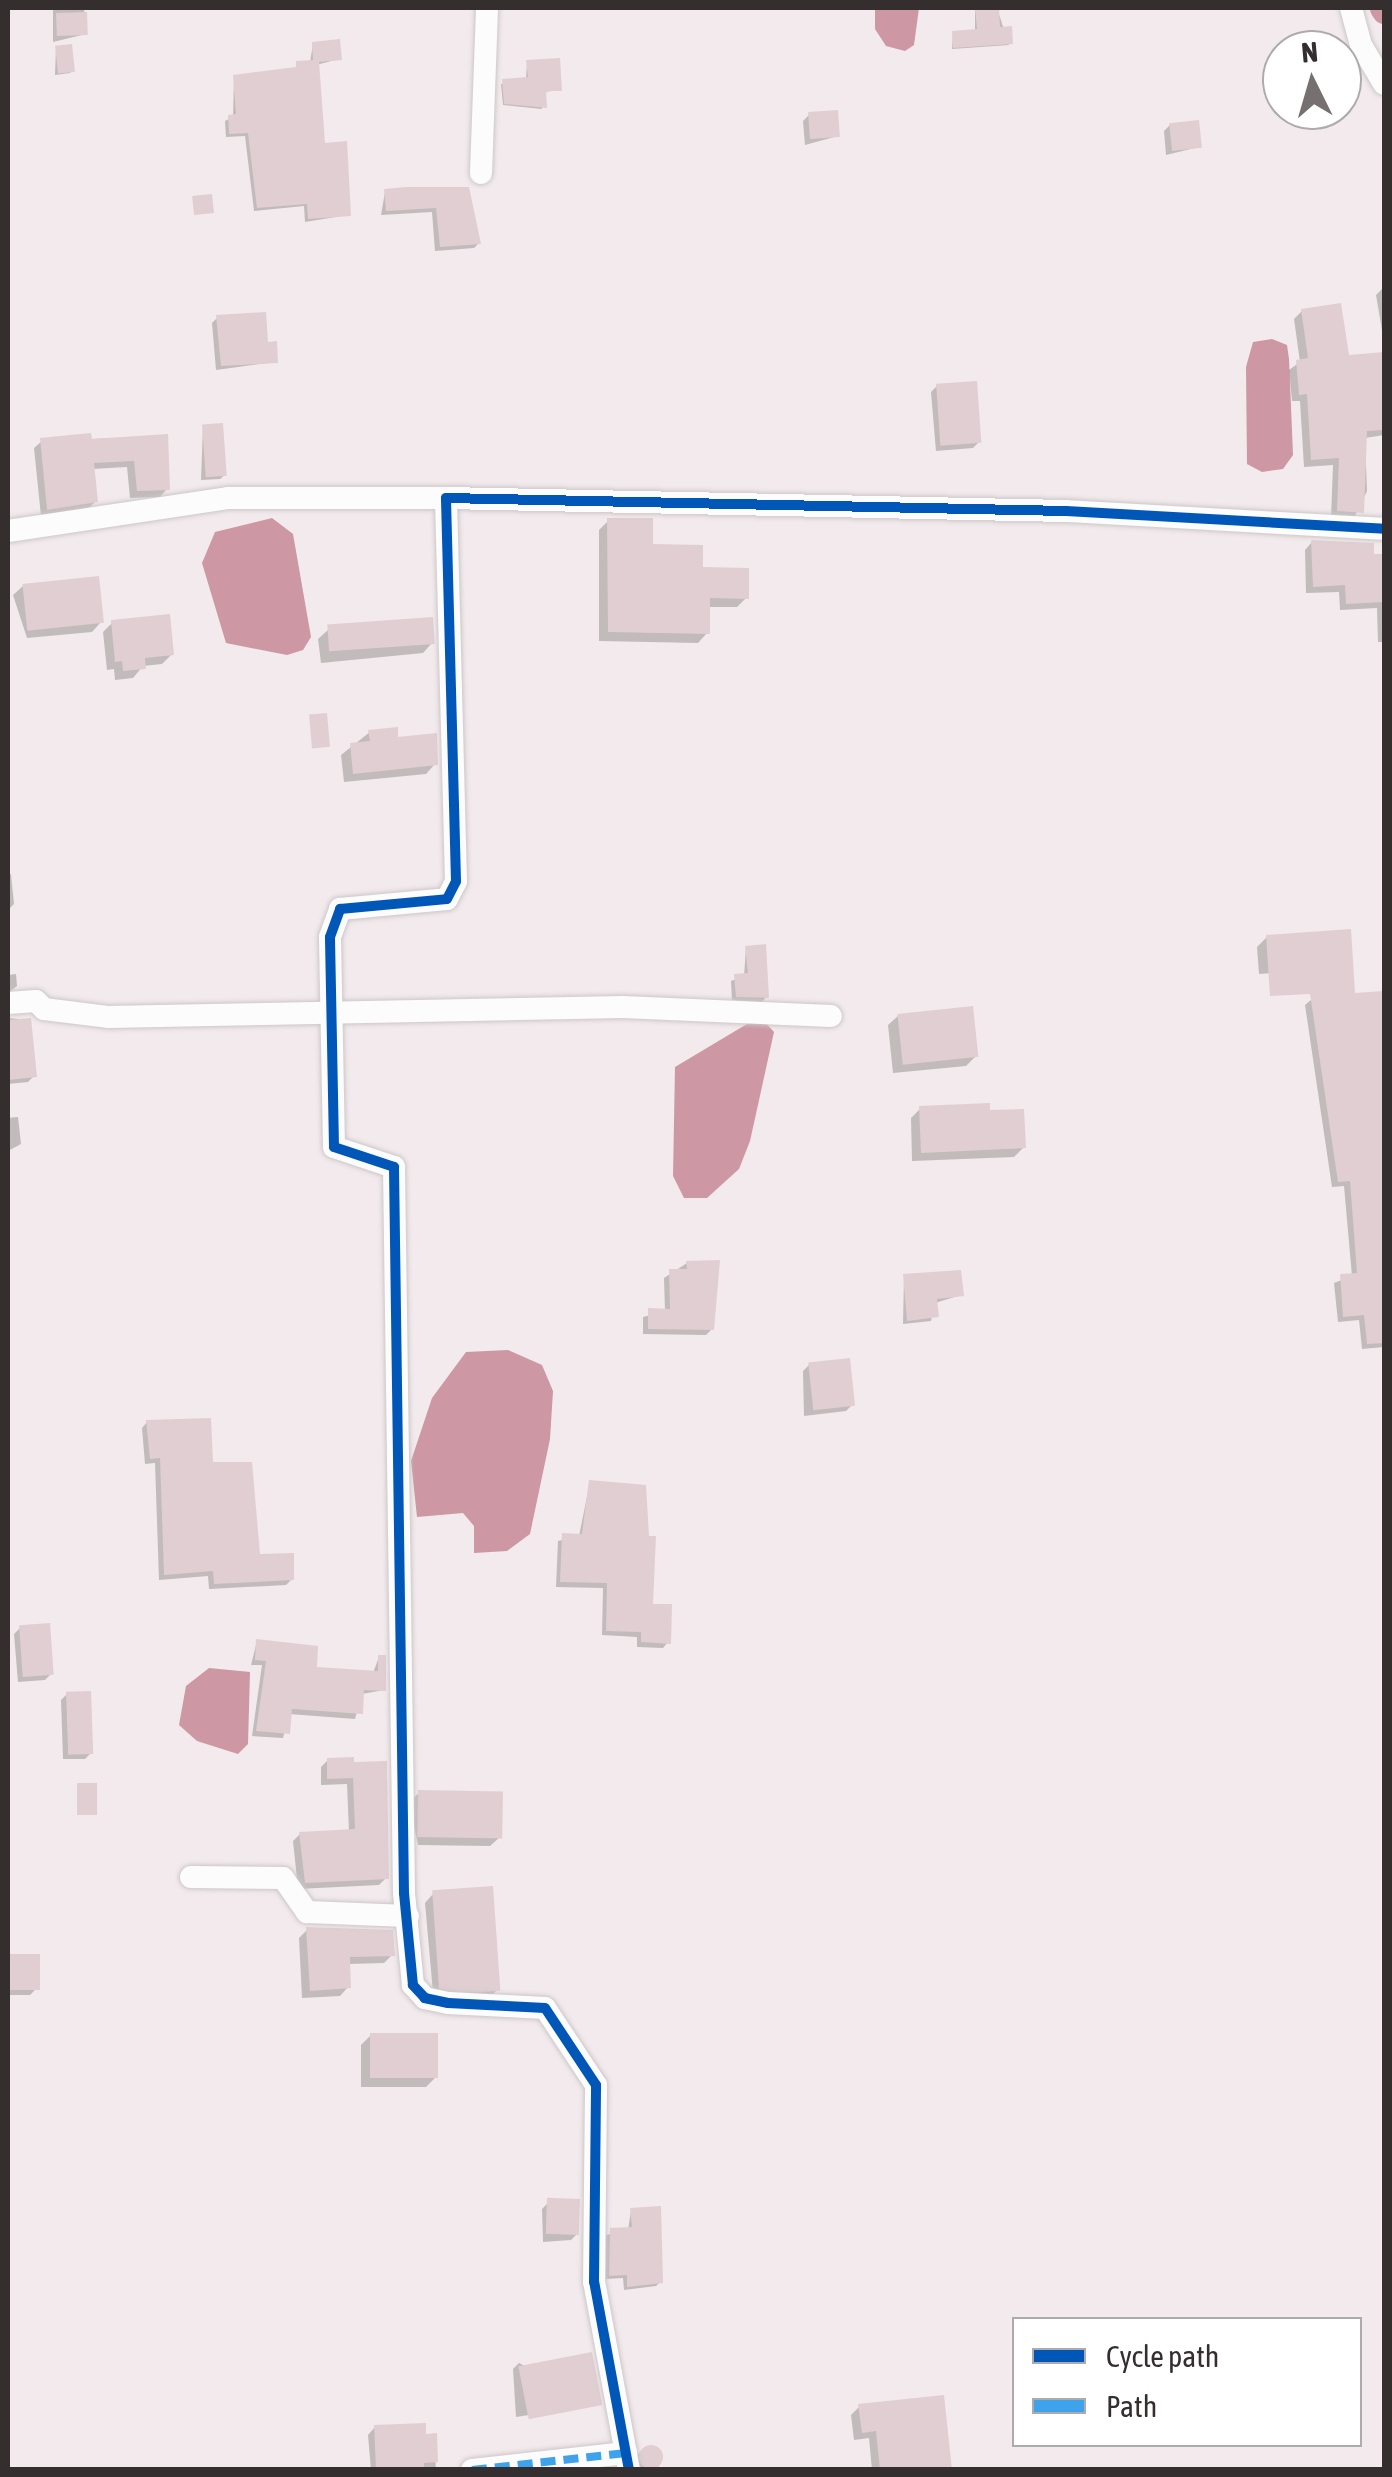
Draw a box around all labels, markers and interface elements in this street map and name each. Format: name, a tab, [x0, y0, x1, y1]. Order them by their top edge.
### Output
north arrow	[1262, 30, 1362, 130]
text: N	[1300, 35, 1319, 69]
legend	[1012, 2317, 1362, 2447]
text: Cycle path	[1106, 2339, 1219, 2373]
text: Path	[1106, 2389, 1157, 2423]

